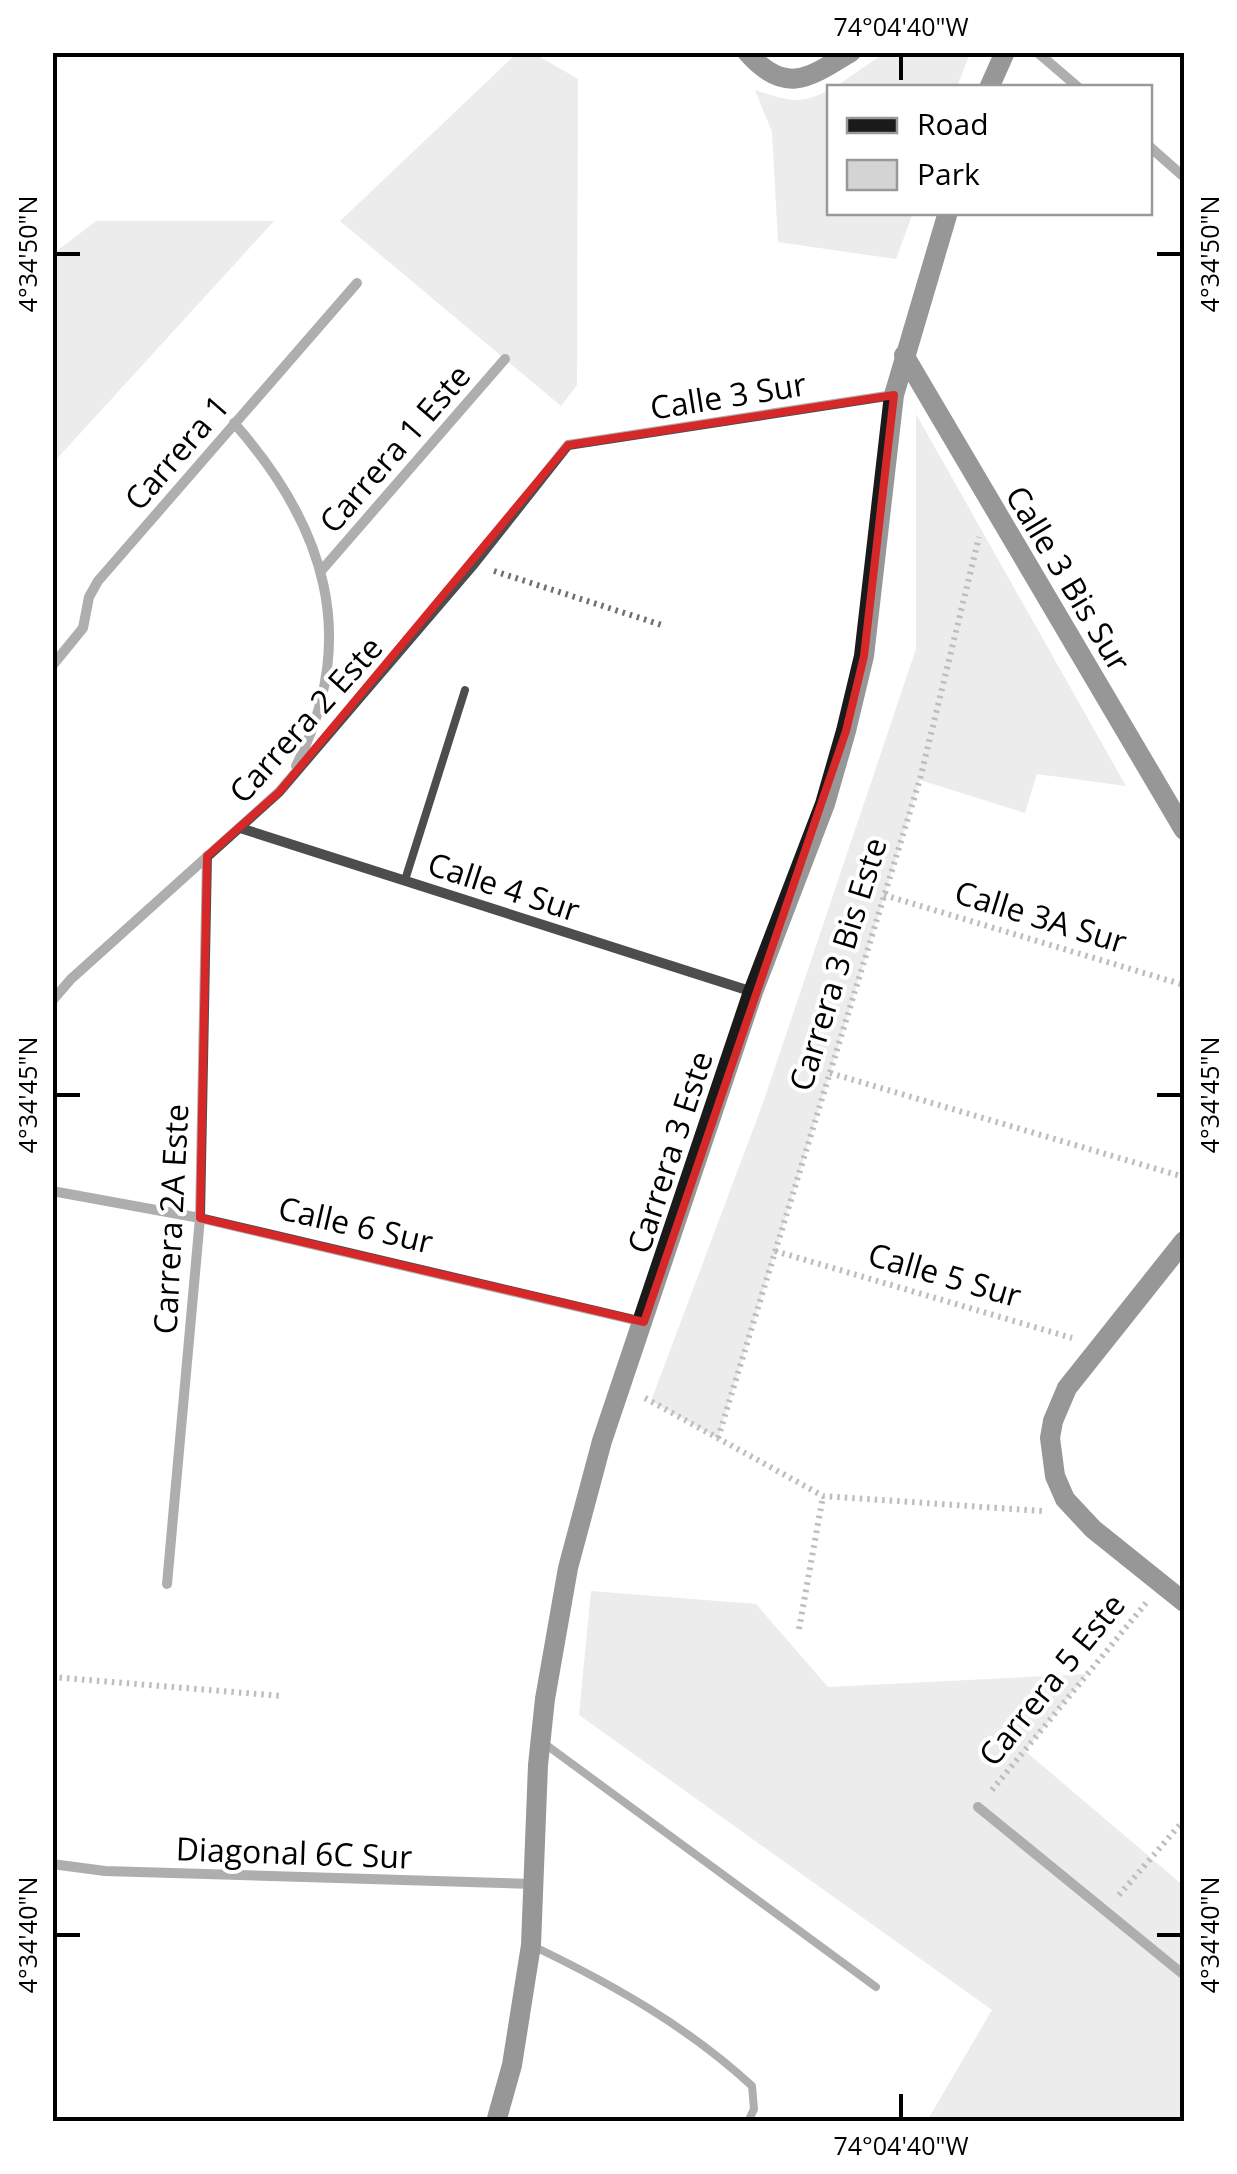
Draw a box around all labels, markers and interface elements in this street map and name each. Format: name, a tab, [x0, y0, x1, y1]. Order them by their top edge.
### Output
text: 74°04'40"W	[834, 9, 969, 43]
legend	[827, 85, 1152, 215]
text: Road	[917, 103, 989, 144]
text: Park	[917, 153, 980, 194]
text: 4°34'50"N	[10, 196, 44, 312]
text: 4°34'50"N	[1192, 196, 1226, 312]
street label: Carrera 1 Este	[309, 355, 479, 541]
street label: Calle 3 Sur	[647, 361, 809, 429]
street label: Carrera 1	[114, 385, 238, 519]
street label: Calle 3 Bis Sur	[997, 477, 1141, 679]
street label: Carrera 2 Este	[219, 626, 391, 812]
street label: Carrera 3 Bis Este	[778, 832, 896, 1096]
street label: Calle 4 Sur	[423, 841, 585, 931]
street label: Calle 3A Sur	[950, 869, 1132, 963]
text: 4°34'45"N	[10, 1037, 44, 1153]
text: 4°34'45"N	[1192, 1037, 1226, 1153]
street label: Carrera 3 Este	[616, 1045, 722, 1259]
street label: Carrera 2A Este	[142, 1103, 198, 1335]
street label: Calle 6 Sur	[275, 1185, 437, 1263]
street label: Calle 5 Sur	[864, 1232, 1026, 1316]
street label: Carrera 5 Este	[968, 1584, 1134, 1774]
street label: Diagonal 6C Sur	[175, 1826, 413, 1878]
text: 4°34'40"N	[10, 1877, 44, 1993]
text: 4°34'40"N	[1192, 1877, 1226, 1993]
text: 74°04'40"W	[834, 2128, 969, 2162]

